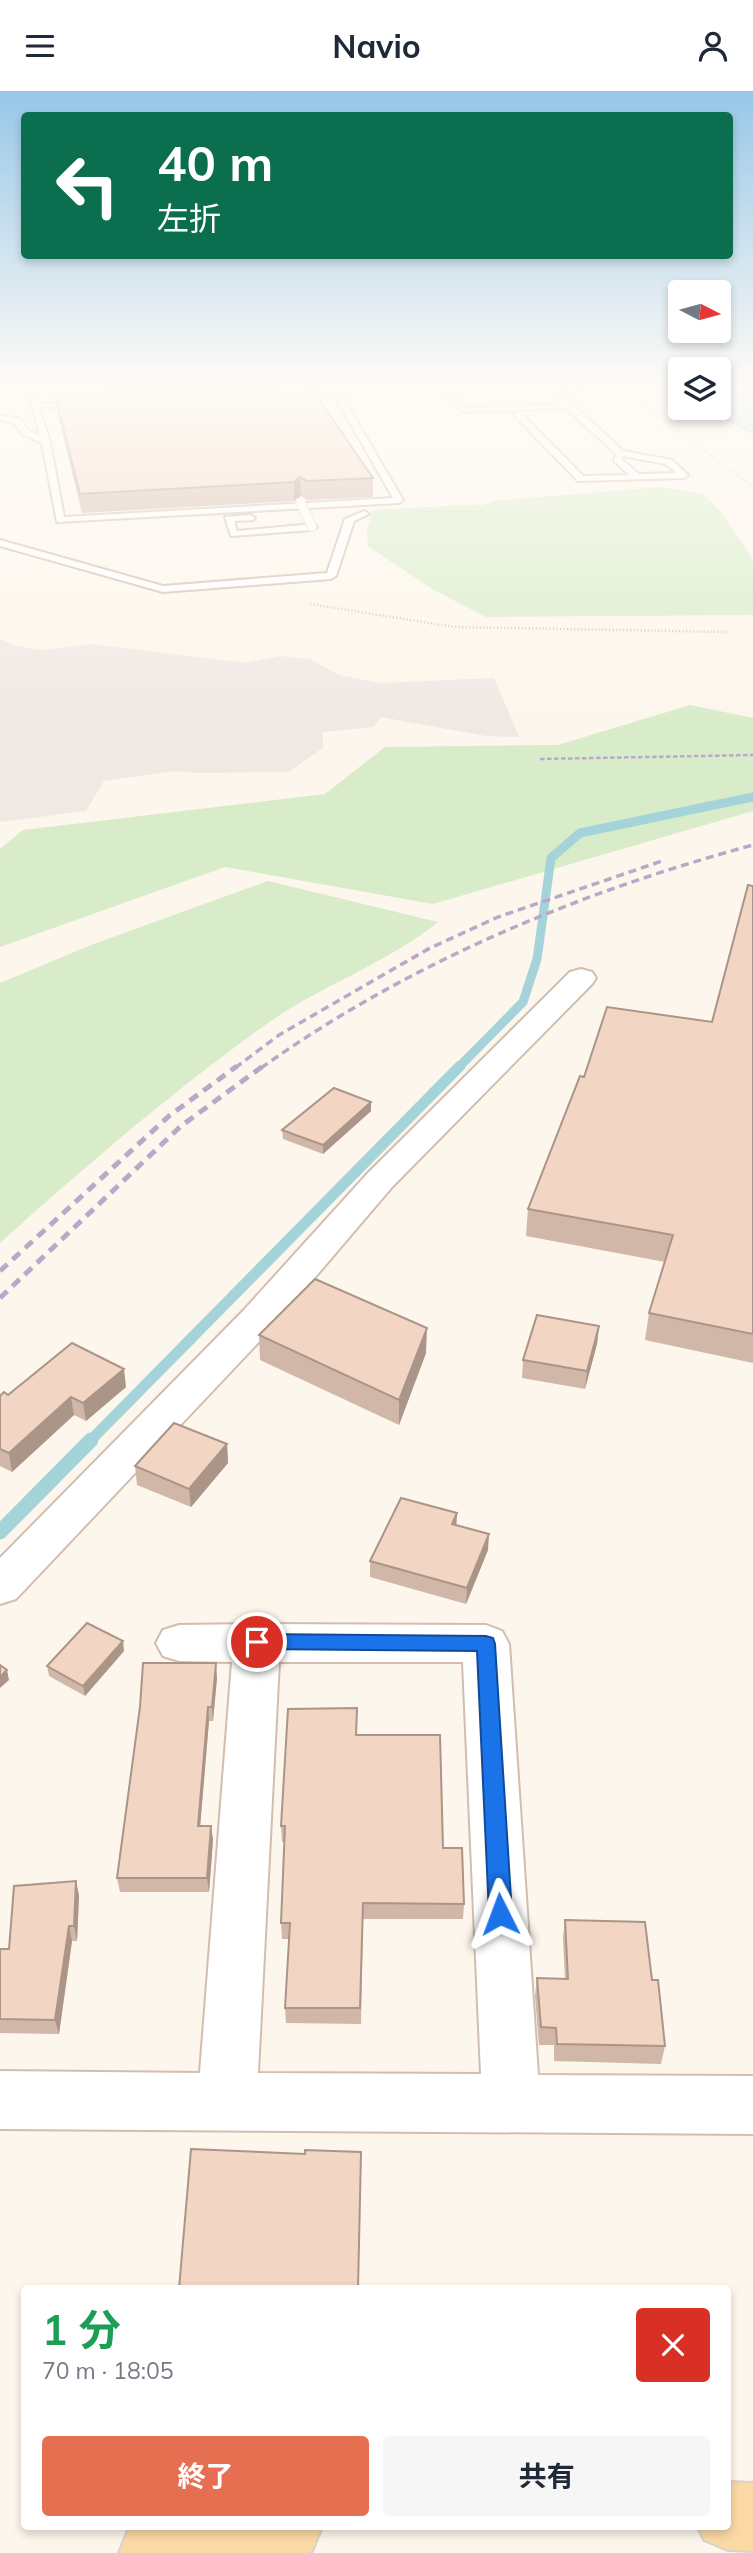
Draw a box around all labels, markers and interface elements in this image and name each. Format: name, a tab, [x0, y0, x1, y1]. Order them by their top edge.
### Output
text: Navio	[332, 26, 421, 66]
icon: menu	[21, 27, 59, 65]
icon: person	[694, 27, 732, 65]
text: 40 m	[157, 132, 273, 193]
icon: left	[42, 140, 133, 231]
text: 左折	[157, 198, 221, 238]
north arrow	[668, 280, 732, 343]
map controls	[668, 280, 731, 420]
button: layers	[668, 357, 731, 420]
pin	[227, 1612, 287, 1672]
icon: arrive	[238, 1623, 276, 1661]
position arrow	[463, 1877, 537, 1951]
text: 1 分	[42, 2303, 121, 2356]
button: close	[636, 2308, 710, 2382]
text: 70 m · 18:05	[42, 2356, 174, 2385]
button: 終了	[42, 2436, 369, 2516]
button: 共有	[383, 2436, 710, 2516]

